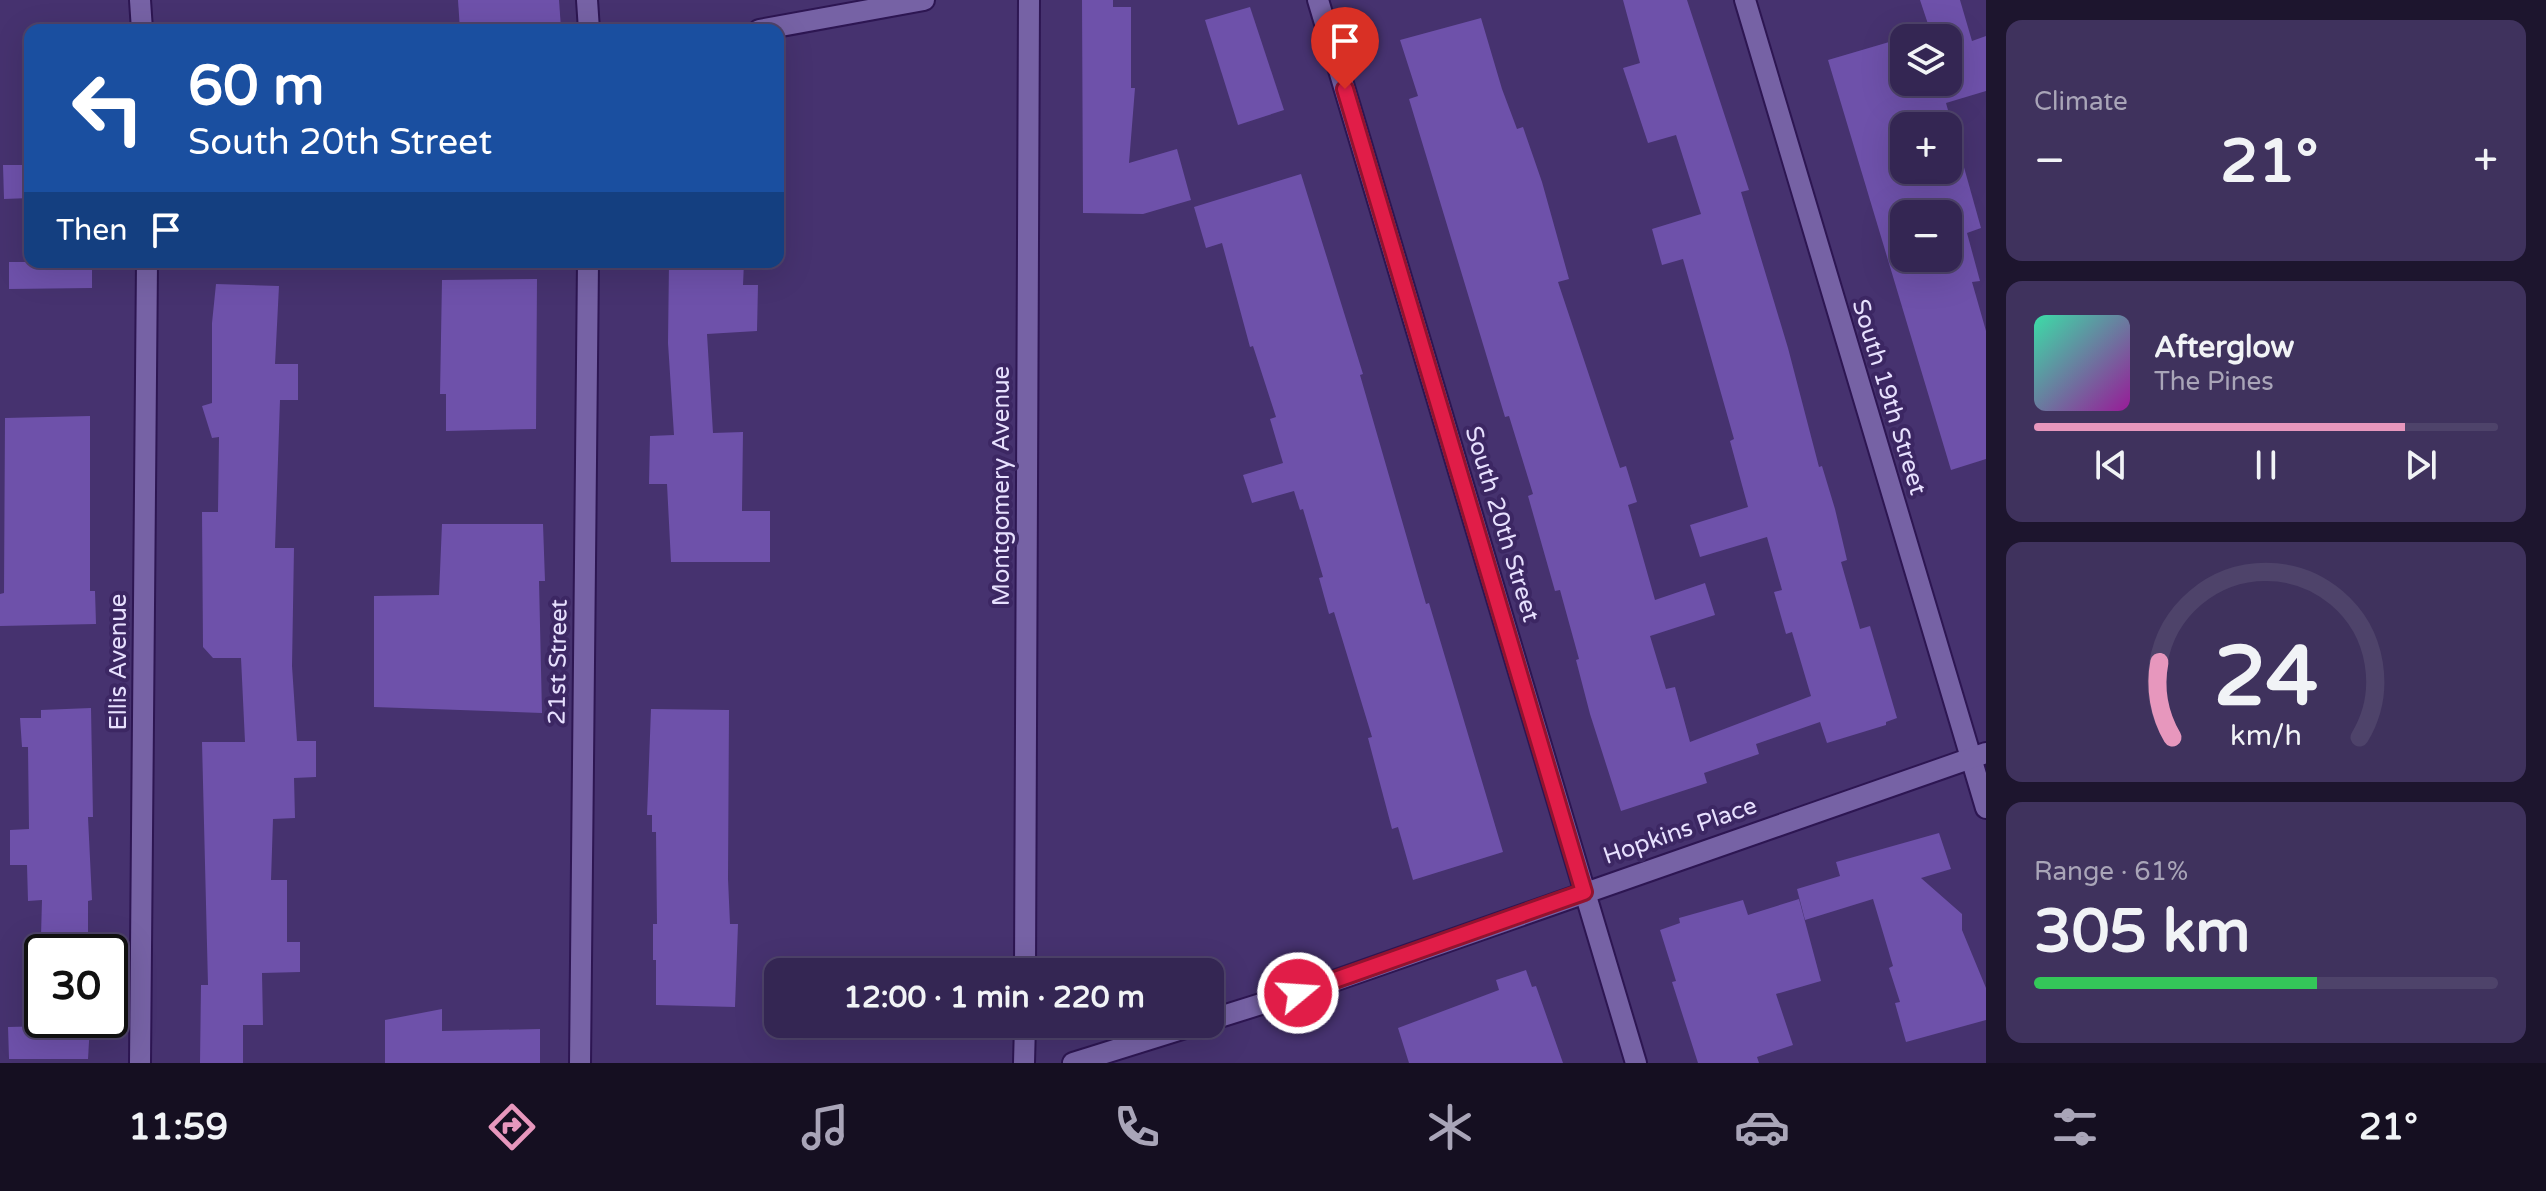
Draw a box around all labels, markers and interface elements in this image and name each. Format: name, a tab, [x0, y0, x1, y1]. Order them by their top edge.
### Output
pin	[1311, 7, 1379, 89]
icon: arrive	[1323, 19, 1367, 63]
map controls	[1890, 24, 1962, 272]
button: layers	[1890, 24, 1962, 96]
text: 60 m	[188, 53, 324, 120]
icon: left	[56, 56, 160, 160]
text: Climate	[2034, 86, 2128, 117]
button: +	[1890, 112, 1962, 184]
text: South 20th Street	[188, 121, 492, 164]
text: 21°	[2220, 126, 2318, 198]
text: −	[2034, 135, 2065, 188]
text: +	[2473, 135, 2498, 188]
button: −	[1890, 200, 1962, 272]
icon: arrive	[144, 208, 188, 252]
text: Then	[56, 212, 128, 249]
street label: South 19th Street	[1845, 296, 1933, 498]
text: Afterglow	[2154, 329, 2294, 366]
street label: Montgomery Avenue	[987, 366, 1016, 606]
text: The Pines	[2154, 366, 2274, 397]
street label: South 20th Street	[1458, 423, 1546, 625]
icon: previous	[2089, 443, 2133, 487]
icon: pause	[2244, 443, 2288, 487]
icon: next	[2399, 443, 2443, 487]
street label: Ellis Avenue	[104, 594, 133, 730]
street label: 21st Street	[542, 599, 574, 725]
text: 24	[2214, 627, 2318, 727]
text: km/h	[2230, 719, 2302, 753]
street label: Hopkins Place	[1599, 791, 1761, 871]
text: Range · 61%	[2034, 856, 2188, 887]
text: 305 km	[2034, 896, 2250, 968]
speed limit sign: 30	[24, 934, 128, 1038]
position arrow	[1256, 951, 1340, 1035]
text: 12:00 · 1 min · 220 m	[843, 979, 1145, 1016]
icon: directions	[484, 1099, 540, 1155]
icon: music	[797, 1099, 853, 1155]
icon: phone	[1109, 1099, 1165, 1155]
icon: climate	[1422, 1099, 1478, 1155]
icon: car	[1734, 1099, 1790, 1155]
icon: filters	[2047, 1099, 2103, 1155]
text: 11:59	[128, 1106, 228, 1149]
text: 21°	[2359, 1106, 2418, 1149]

